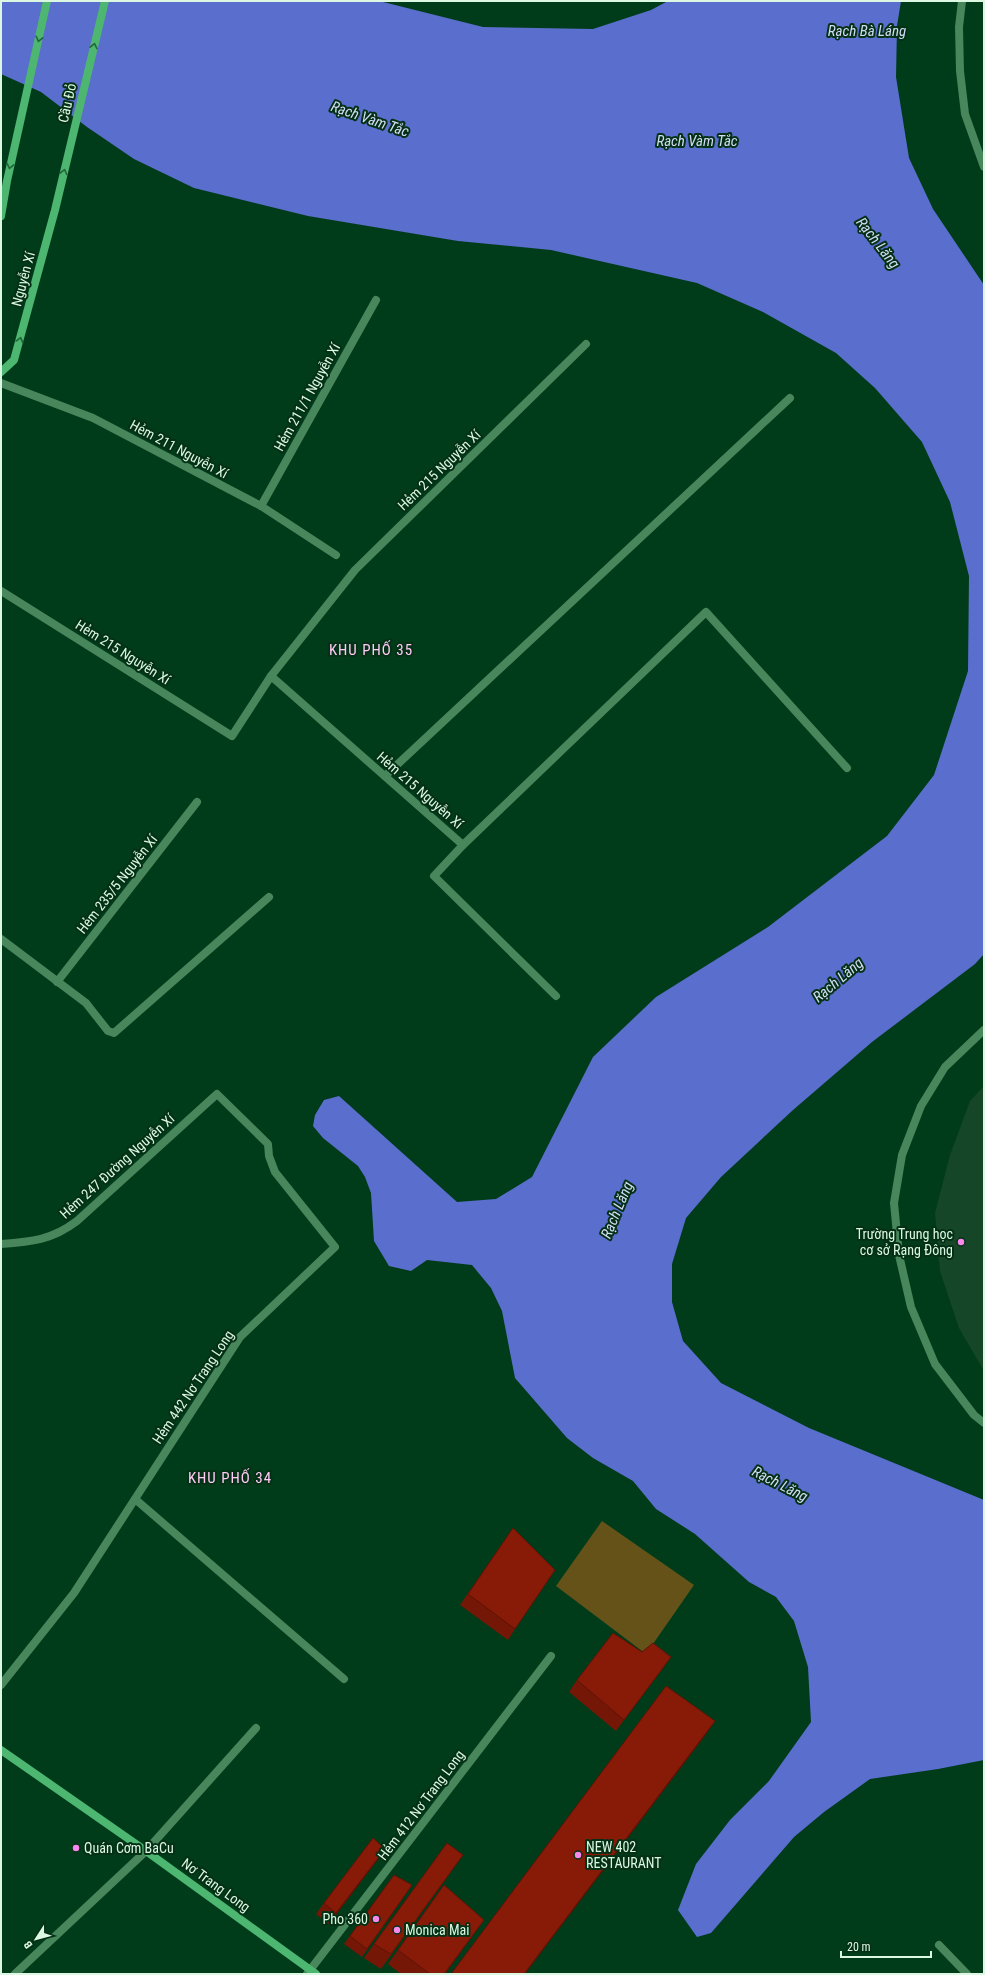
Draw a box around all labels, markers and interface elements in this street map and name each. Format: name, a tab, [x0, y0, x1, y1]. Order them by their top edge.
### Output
water label: Rạch Bà Láng	[828, 22, 906, 40]
one-way arrow	[35, 36, 43, 42]
one-way arrow	[90, 42, 98, 49]
street label: Cầu Đỏ	[55, 82, 79, 124]
water label: Rạch Vàm Tắc	[329, 97, 412, 141]
water label: Rạch Vàm Tắc	[656, 132, 738, 150]
one-way arrow	[6, 162, 15, 169]
one-way arrow	[60, 169, 68, 175]
water label: Rạch Lăng	[852, 214, 904, 272]
street label: Nguyễn Xí	[8, 249, 38, 308]
one-way arrow	[15, 337, 24, 344]
street label: Hẻm 211/1 Nguyễn Xí	[271, 340, 344, 454]
street label: Hẻm 211 Nguyễn Xí	[127, 416, 231, 482]
street label: Hẻm 215 Nguyễn Xí	[394, 426, 484, 513]
street label: Hẻm 215 Nguyễn Xí	[73, 616, 174, 688]
district label: KHU PHỐ 35	[329, 640, 413, 659]
street label: Hẻm 215 Nguyễn Xí	[374, 748, 467, 832]
street label: Hẻm 235/5 Nguyễn Xí	[74, 831, 161, 936]
water label: Rạch Lăng	[809, 954, 867, 1006]
street label: Hẻm 247 Đường Nguyễn Xí	[56, 1110, 178, 1222]
water label: Rạch Lăng	[597, 1179, 637, 1241]
place label: Trường Trung học cơ sở Rạng Đông	[856, 1226, 953, 1258]
marker: Trường Trung học cơ sở Rạng Đông	[956, 1237, 966, 1247]
street label: Hẻm 442 Nơ Trang Long	[149, 1327, 237, 1447]
water label: Rạch Lăng	[749, 1462, 811, 1506]
district label: KHU PHỐ 34	[188, 1468, 272, 1487]
street label: Hẻm 412 Nơ Trang Long	[374, 1747, 468, 1863]
place label: NEW 402 RESTAURANT	[586, 1839, 661, 1871]
place label: Quán Cơm BaCu	[84, 1840, 174, 1856]
marker: Quán Cơm BaCu	[71, 1843, 81, 1853]
marker: NEW 402 RESTAURANT	[573, 1850, 583, 1860]
street label: Nơ Trang Long	[179, 1855, 253, 1915]
place label: Pho 360	[323, 1911, 368, 1927]
marker: Pho 360	[371, 1914, 381, 1924]
north arrow	[16, 1919, 56, 1959]
place label: Monica Mai	[405, 1922, 469, 1938]
marker: Monica Mai	[392, 1925, 402, 1935]
scale bar	[841, 1933, 931, 1959]
text: B	[21, 1938, 35, 1951]
text: 20 m	[847, 1940, 871, 1954]

